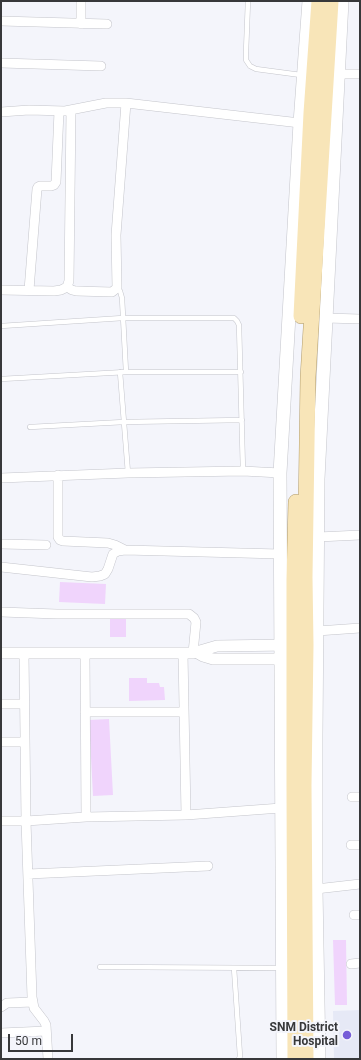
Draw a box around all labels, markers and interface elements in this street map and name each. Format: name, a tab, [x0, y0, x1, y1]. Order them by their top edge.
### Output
place label: SNM District Hospital	[270, 1021, 338, 1049]
scale bar	[10, 1026, 75, 1052]
marker: SNM District Hospital	[341, 1029, 353, 1041]
text: 50 m	[15, 1034, 42, 1048]

